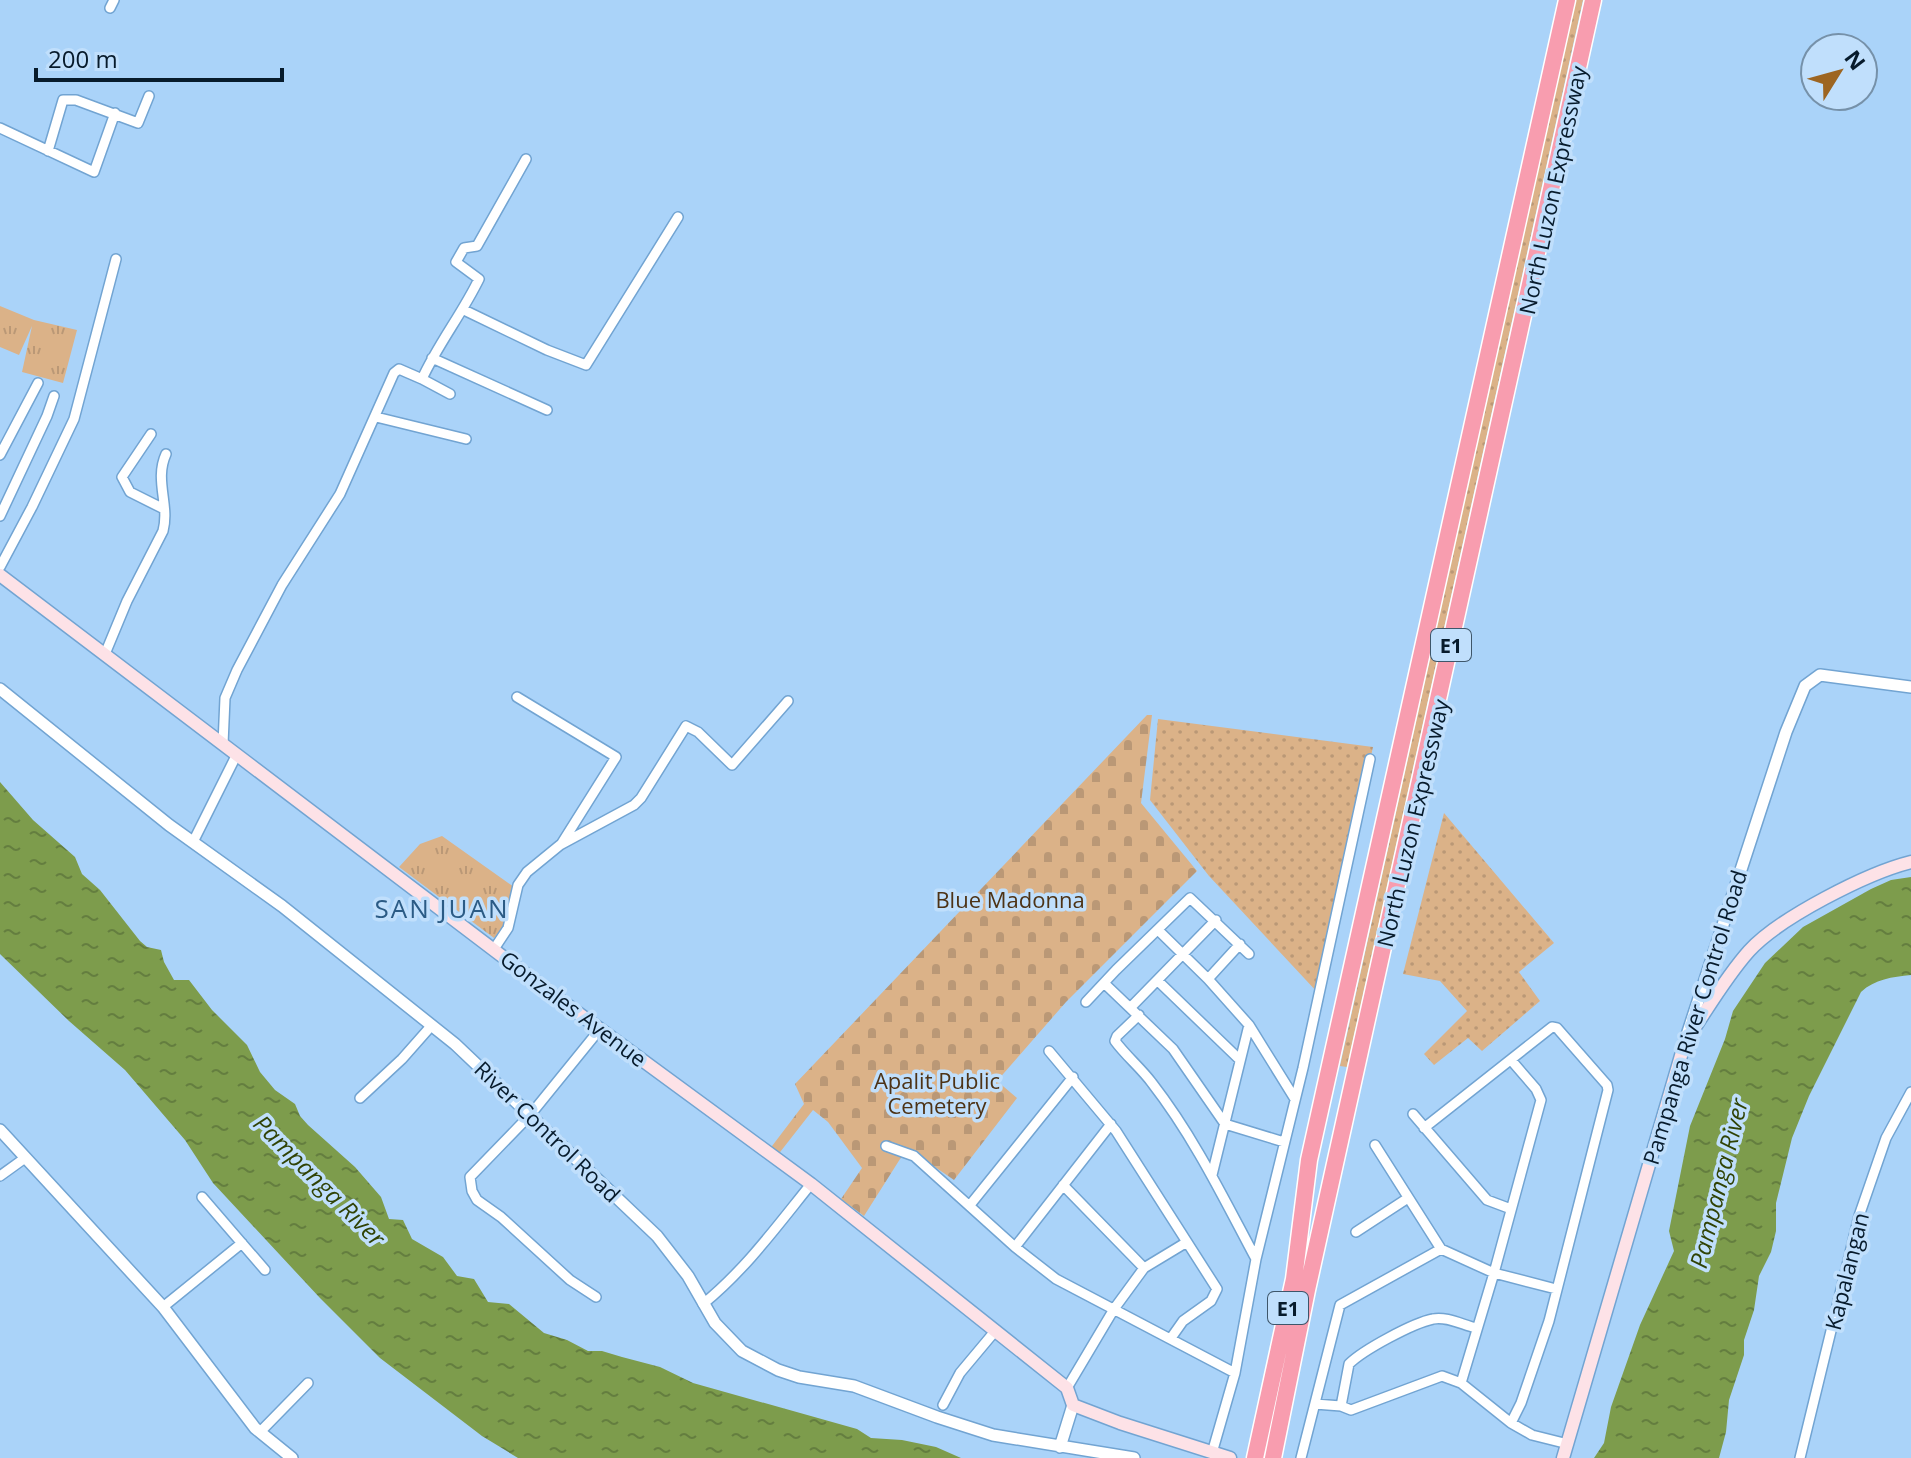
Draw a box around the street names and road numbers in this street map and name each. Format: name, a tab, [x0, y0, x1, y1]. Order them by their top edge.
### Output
street label: North Luzon Expressway	[1511, 62, 1593, 317]
road number: E1	[1431, 629, 1471, 661]
street label: North Luzon Expressway	[1369, 695, 1455, 950]
street label: Pampanga River Control Road	[1635, 866, 1753, 1168]
street label: Gonzales Avenue	[495, 943, 653, 1073]
street label: River Control Road	[469, 1054, 627, 1208]
street label: Kapalangan	[1817, 1209, 1875, 1333]
road number: E1	[1268, 1292, 1308, 1324]

